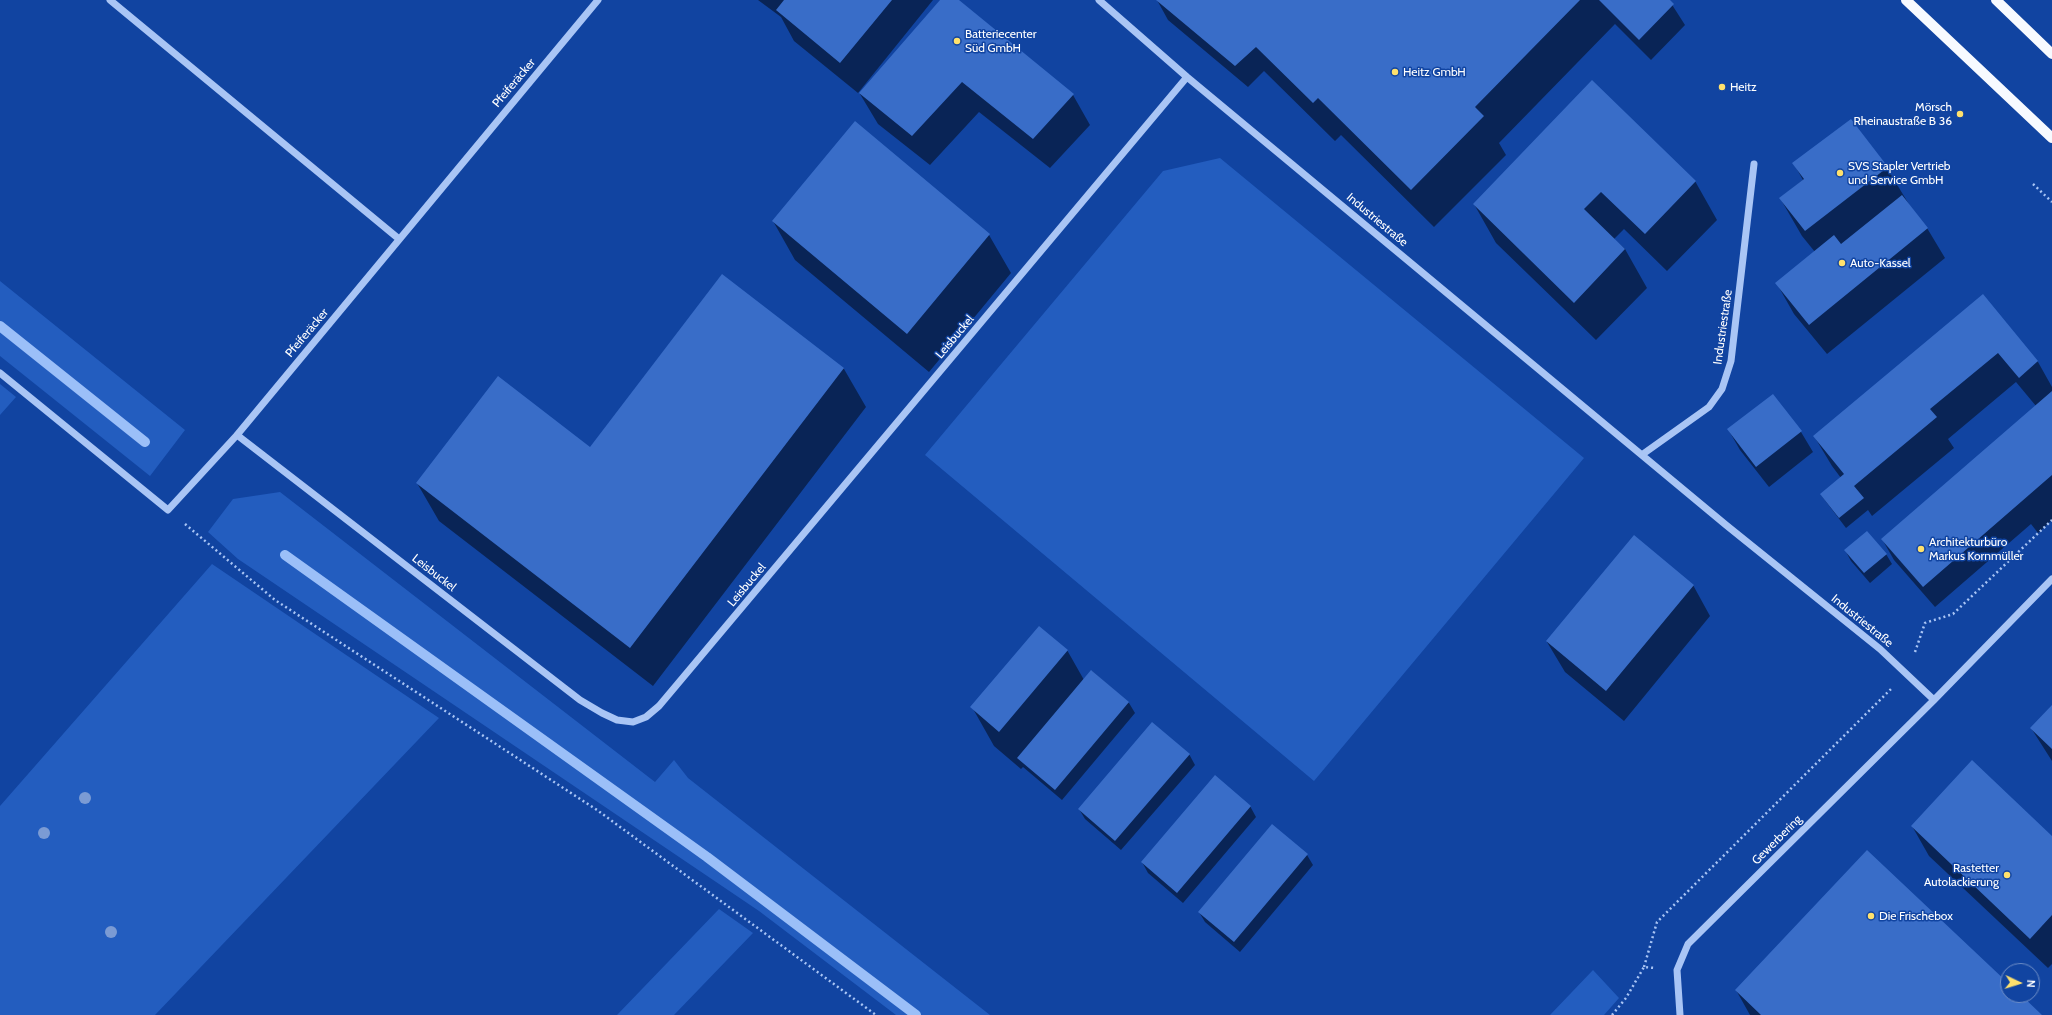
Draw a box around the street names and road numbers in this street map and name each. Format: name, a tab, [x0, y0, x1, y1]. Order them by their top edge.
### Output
street label: Pfeiferäcker	[489, 56, 539, 110]
street label: Industriestraße	[1343, 190, 1411, 250]
street label: Industriestraße	[1711, 289, 1735, 365]
street label: Pfeiferäcker	[282, 306, 332, 360]
street label: Leisbuckel	[933, 312, 977, 362]
street label: Leisbuckel	[409, 551, 459, 595]
street label: Leisbuckel	[725, 560, 769, 610]
street label: Industriestraße	[1828, 592, 1896, 650]
street label: Gewerbering	[1749, 812, 1805, 868]

